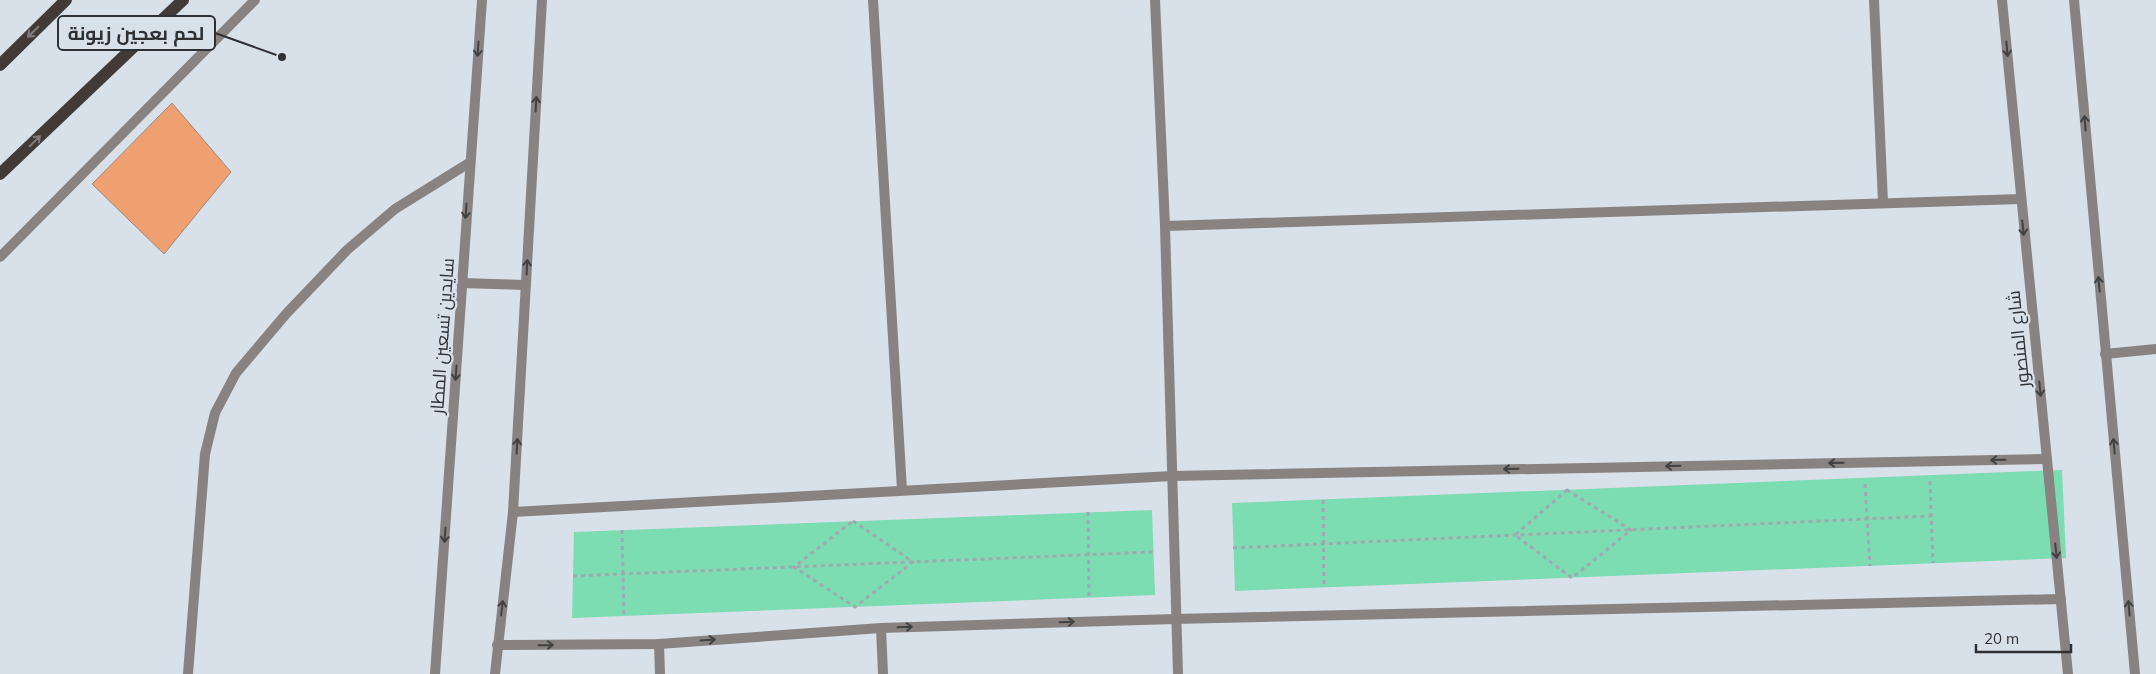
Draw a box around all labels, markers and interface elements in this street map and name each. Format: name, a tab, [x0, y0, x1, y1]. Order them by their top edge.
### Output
callout: لحم بعجين زيونة	[58, 16, 215, 50]
text: لحم بعجين زيونة	[68, 21, 204, 47]
one-way arrow	[27, 26, 39, 38]
one-way arrow	[473, 40, 483, 56]
one-way arrow	[2002, 40, 2011, 56]
one-way arrow	[531, 97, 540, 113]
one-way arrow	[2080, 115, 2089, 131]
one-way arrow	[29, 135, 42, 147]
one-way arrow	[461, 202, 470, 218]
one-way arrow	[2019, 219, 2028, 235]
street label: سايدين تسعين المطار	[425, 257, 459, 416]
one-way arrow	[522, 259, 531, 275]
one-way arrow	[2094, 277, 2104, 293]
street label: شارع المنصور	[2001, 289, 2036, 390]
one-way arrow	[451, 365, 460, 381]
one-way arrow	[2035, 381, 2045, 397]
one-way arrow	[512, 439, 522, 455]
one-way arrow	[2109, 439, 2118, 455]
one-way arrow	[1991, 455, 2007, 465]
one-way arrow	[1828, 458, 1844, 468]
one-way arrow	[1666, 461, 1682, 471]
one-way arrow	[1503, 464, 1520, 474]
one-way arrow	[441, 527, 450, 543]
one-way arrow	[2052, 543, 2061, 559]
one-way arrow	[497, 600, 507, 616]
one-way arrow	[2124, 600, 2133, 616]
one-way arrow	[1059, 617, 1075, 627]
one-way arrow	[896, 622, 913, 632]
scale bar	[1976, 622, 2071, 654]
text: 20 m	[1984, 629, 2019, 648]
one-way arrow	[700, 636, 716, 645]
one-way arrow	[537, 640, 553, 650]

